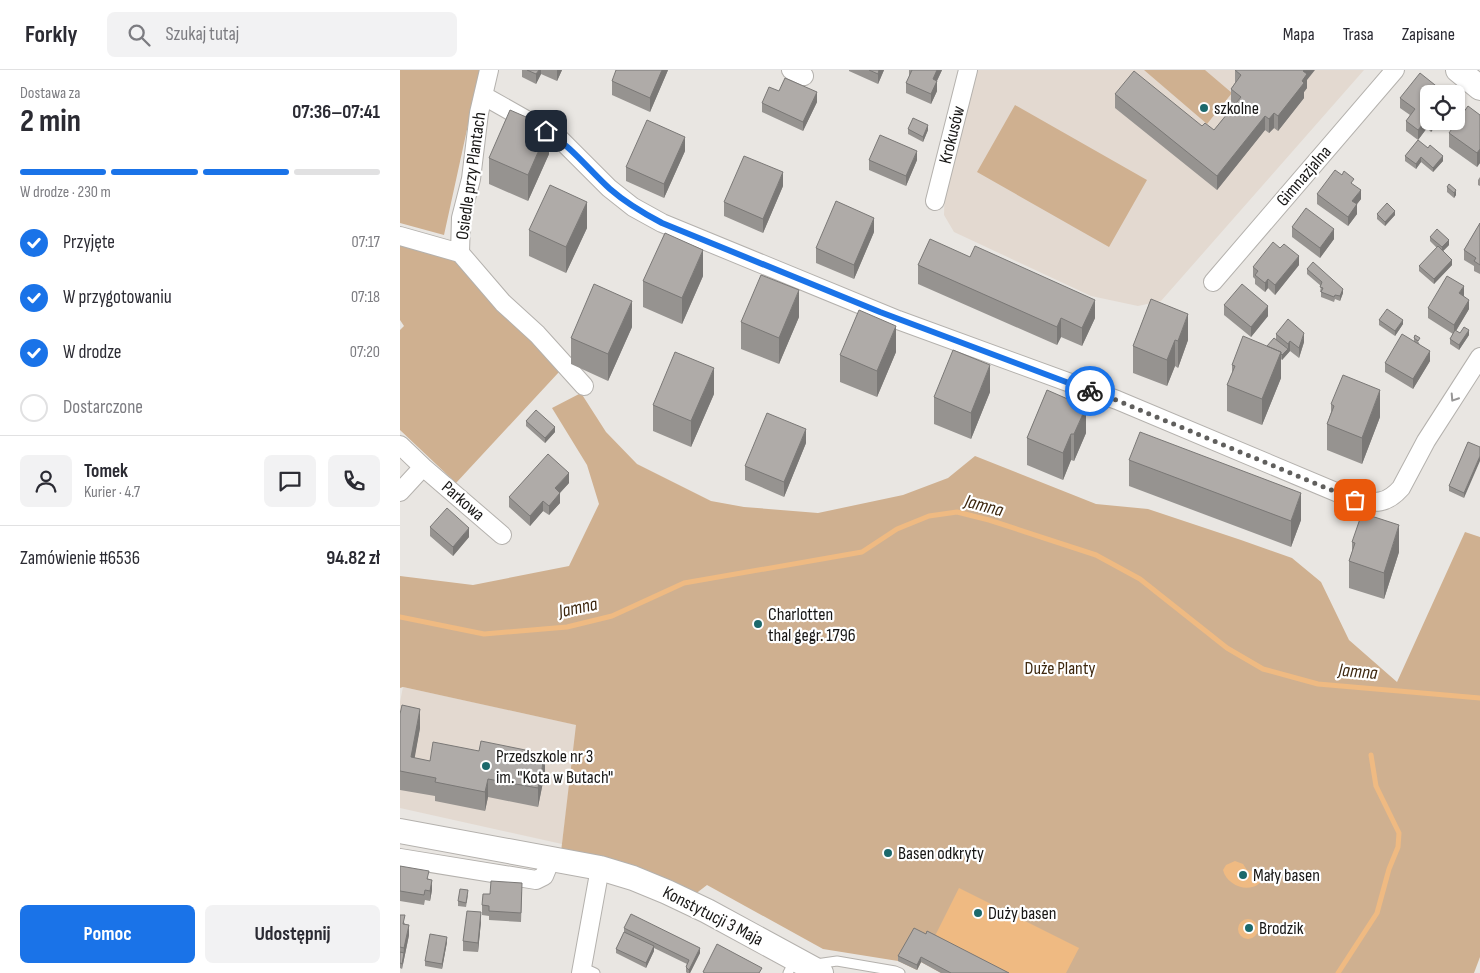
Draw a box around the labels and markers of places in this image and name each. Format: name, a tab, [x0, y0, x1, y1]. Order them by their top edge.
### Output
place label: szkolne	[1214, 98, 1259, 119]
marker: szkolne	[1198, 102, 1210, 114]
pin	[525, 110, 567, 152]
pin	[1334, 479, 1376, 521]
place label: Charlotten thal gegr. 1796	[768, 604, 856, 646]
marker: Charlotten thal gegr. 1796	[752, 618, 764, 630]
place label: Przedszkole nr 3 im. "Kota w Butach"	[496, 746, 613, 788]
marker: Przedszkole nr 3 im. "Kota w Butach"	[480, 760, 492, 772]
place label: Basen odkryty	[898, 843, 984, 864]
marker: Basen odkryty	[882, 847, 894, 859]
place label: Mały basen	[1253, 865, 1320, 886]
marker: Mały basen	[1237, 869, 1249, 881]
place label: Duży basen	[988, 903, 1057, 924]
marker: Duży basen	[972, 907, 984, 919]
place label: Brodzik	[1259, 918, 1304, 939]
marker: Brodzik	[1243, 922, 1255, 934]

